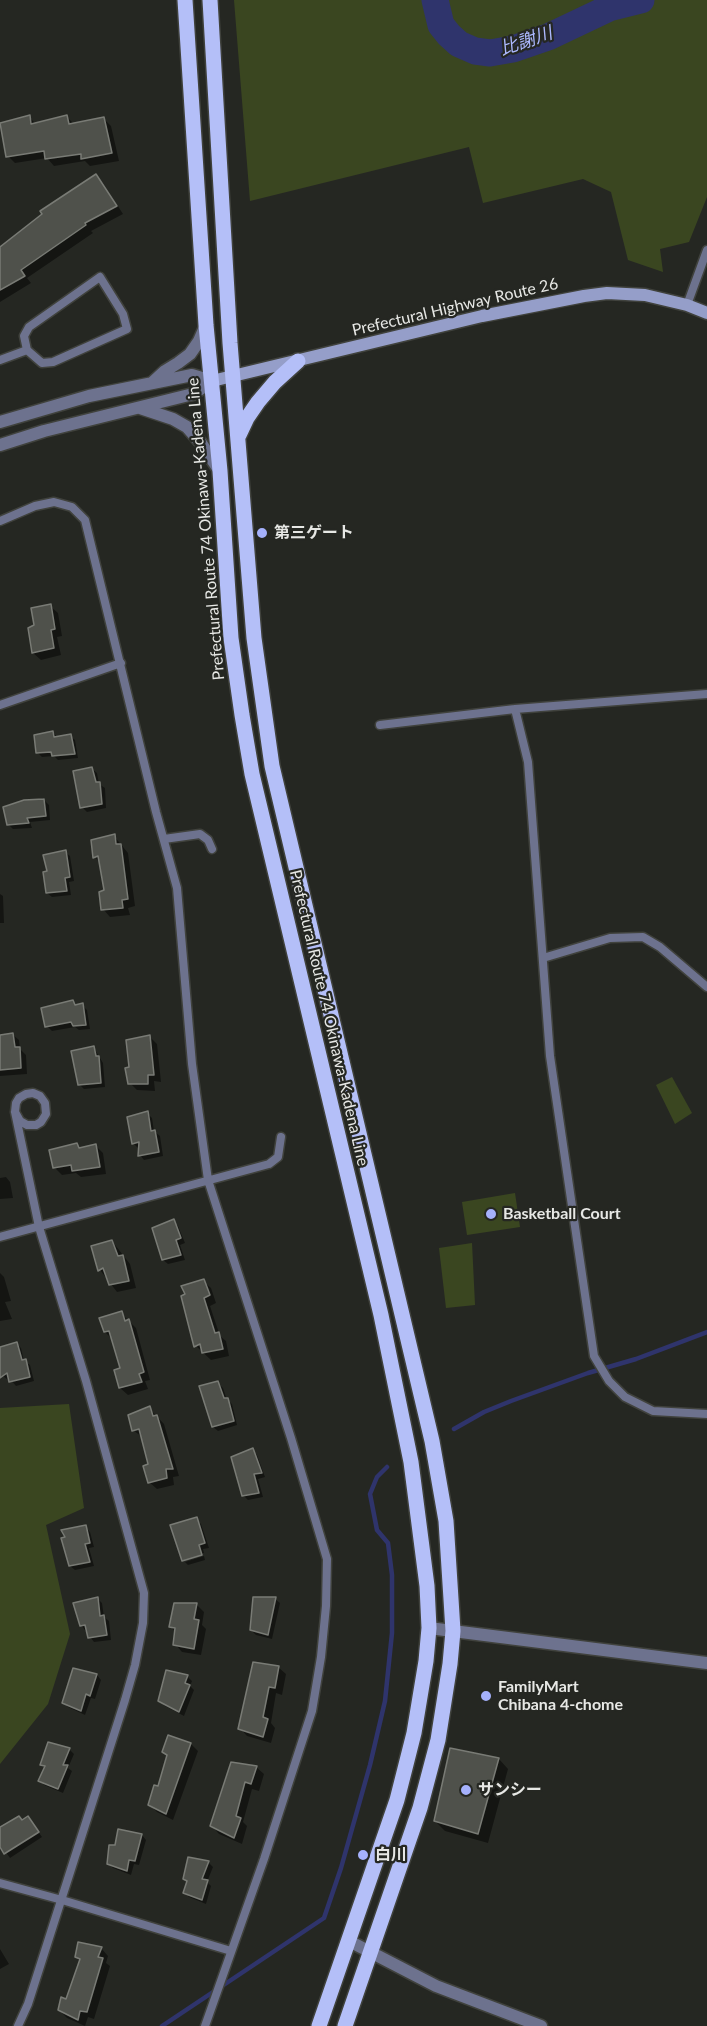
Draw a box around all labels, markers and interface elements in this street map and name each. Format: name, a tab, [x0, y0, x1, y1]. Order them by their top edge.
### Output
water label: 比謝川	[497, 22, 555, 60]
street label: Prefectural Highway Route 26	[350, 274, 560, 340]
street label: Prefectural Route 74 Okinawa-Kadena Line	[183, 377, 229, 681]
place label: 第三ゲート	[274, 523, 354, 543]
marker: 第三ゲート	[255, 526, 269, 540]
street label: Prefectural Route 74 Okinawa-Kadena Line	[286, 868, 372, 1168]
place label: Basketball Court	[503, 1204, 621, 1224]
marker: Basketball Court	[484, 1207, 498, 1221]
place label: FamilyMart Chibana 4-chome	[498, 1677, 623, 1715]
marker: FamilyMart Chibana 4-chome	[479, 1689, 493, 1703]
place label: サンシー	[478, 1780, 542, 1800]
marker: サンシー	[459, 1783, 473, 1797]
place label: 白川	[375, 1845, 407, 1865]
marker: 白川	[356, 1848, 370, 1862]

